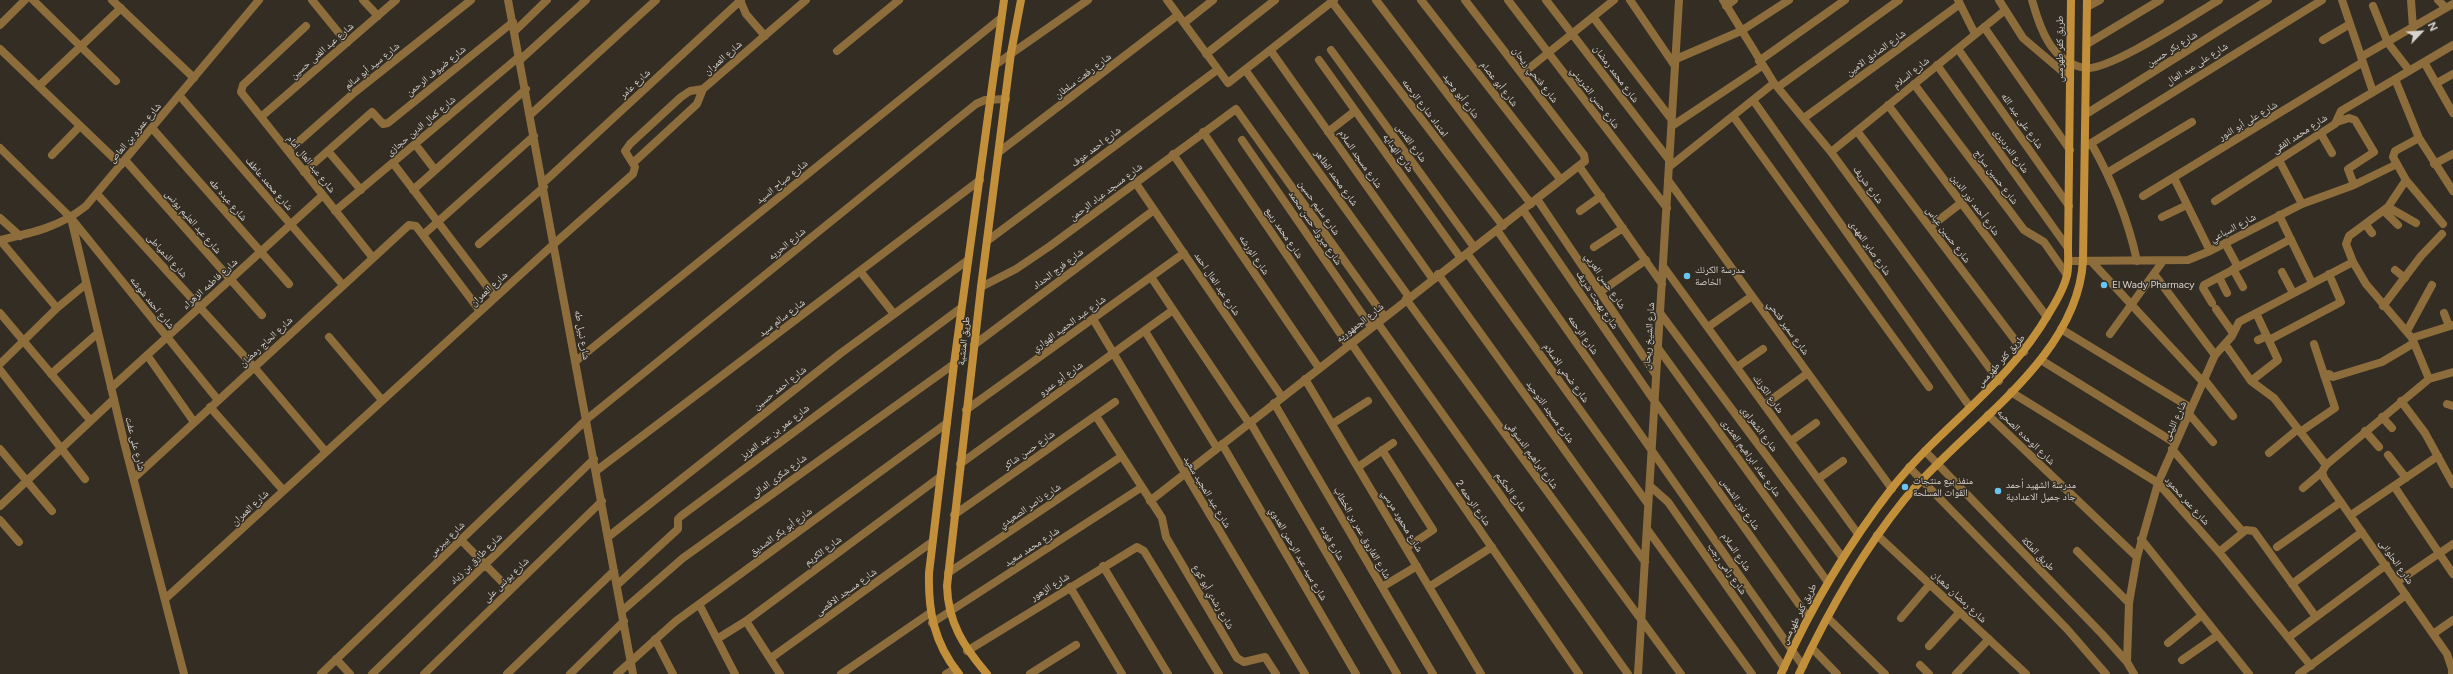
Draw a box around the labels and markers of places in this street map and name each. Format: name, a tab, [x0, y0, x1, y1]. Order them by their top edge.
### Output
place label: مدرسة الكرنك الخاصة	[1695, 264, 1745, 288]
marker: مدرسة الكرنك الخاصة	[1682, 271, 1692, 281]
place label: El Wady Pharmacy	[2112, 279, 2194, 291]
marker: El Wady Pharmacy	[2099, 280, 2109, 290]
place label: منفذ بيع منتجات القوات المسلحة	[1913, 475, 1973, 498]
place label: مدرسة الشهيد أحمد جاد جميل الاعدادية	[2006, 479, 2076, 502]
marker: منفذ بيع منتجات القوات المسلحة	[1900, 482, 1910, 492]
marker: مدرسة الشهيد أحمد جاد جميل الاعدادية	[1993, 486, 2003, 496]

